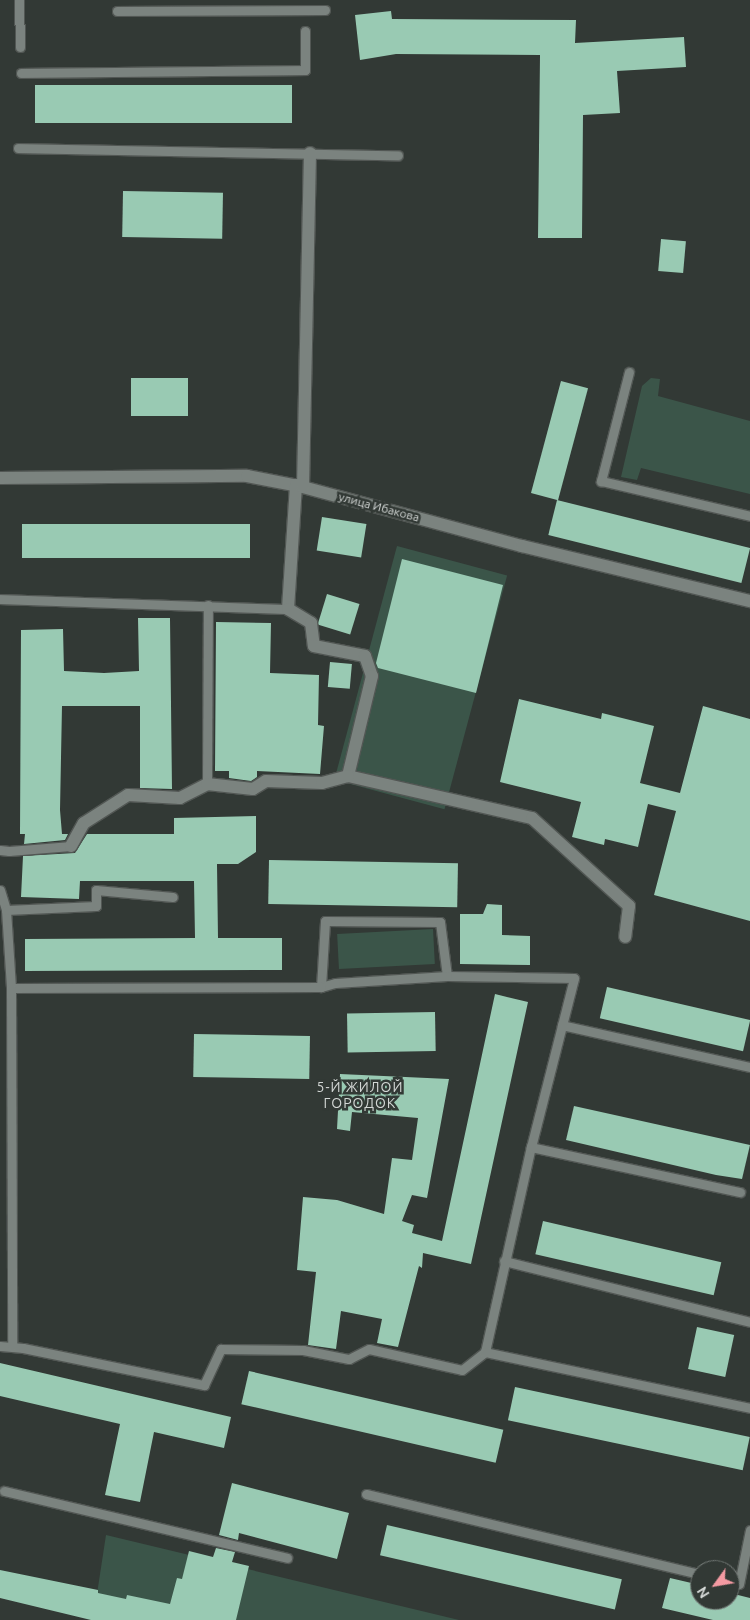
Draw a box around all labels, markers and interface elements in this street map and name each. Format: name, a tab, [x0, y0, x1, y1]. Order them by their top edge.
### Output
street label: улица Ибакова	[337, 489, 421, 525]
district label: 5-Й ЖИЛОЙ ГОРОДОК	[315, 1079, 405, 1112]
north arrow	[690, 1560, 740, 1610]
text: N	[694, 1584, 713, 1601]

